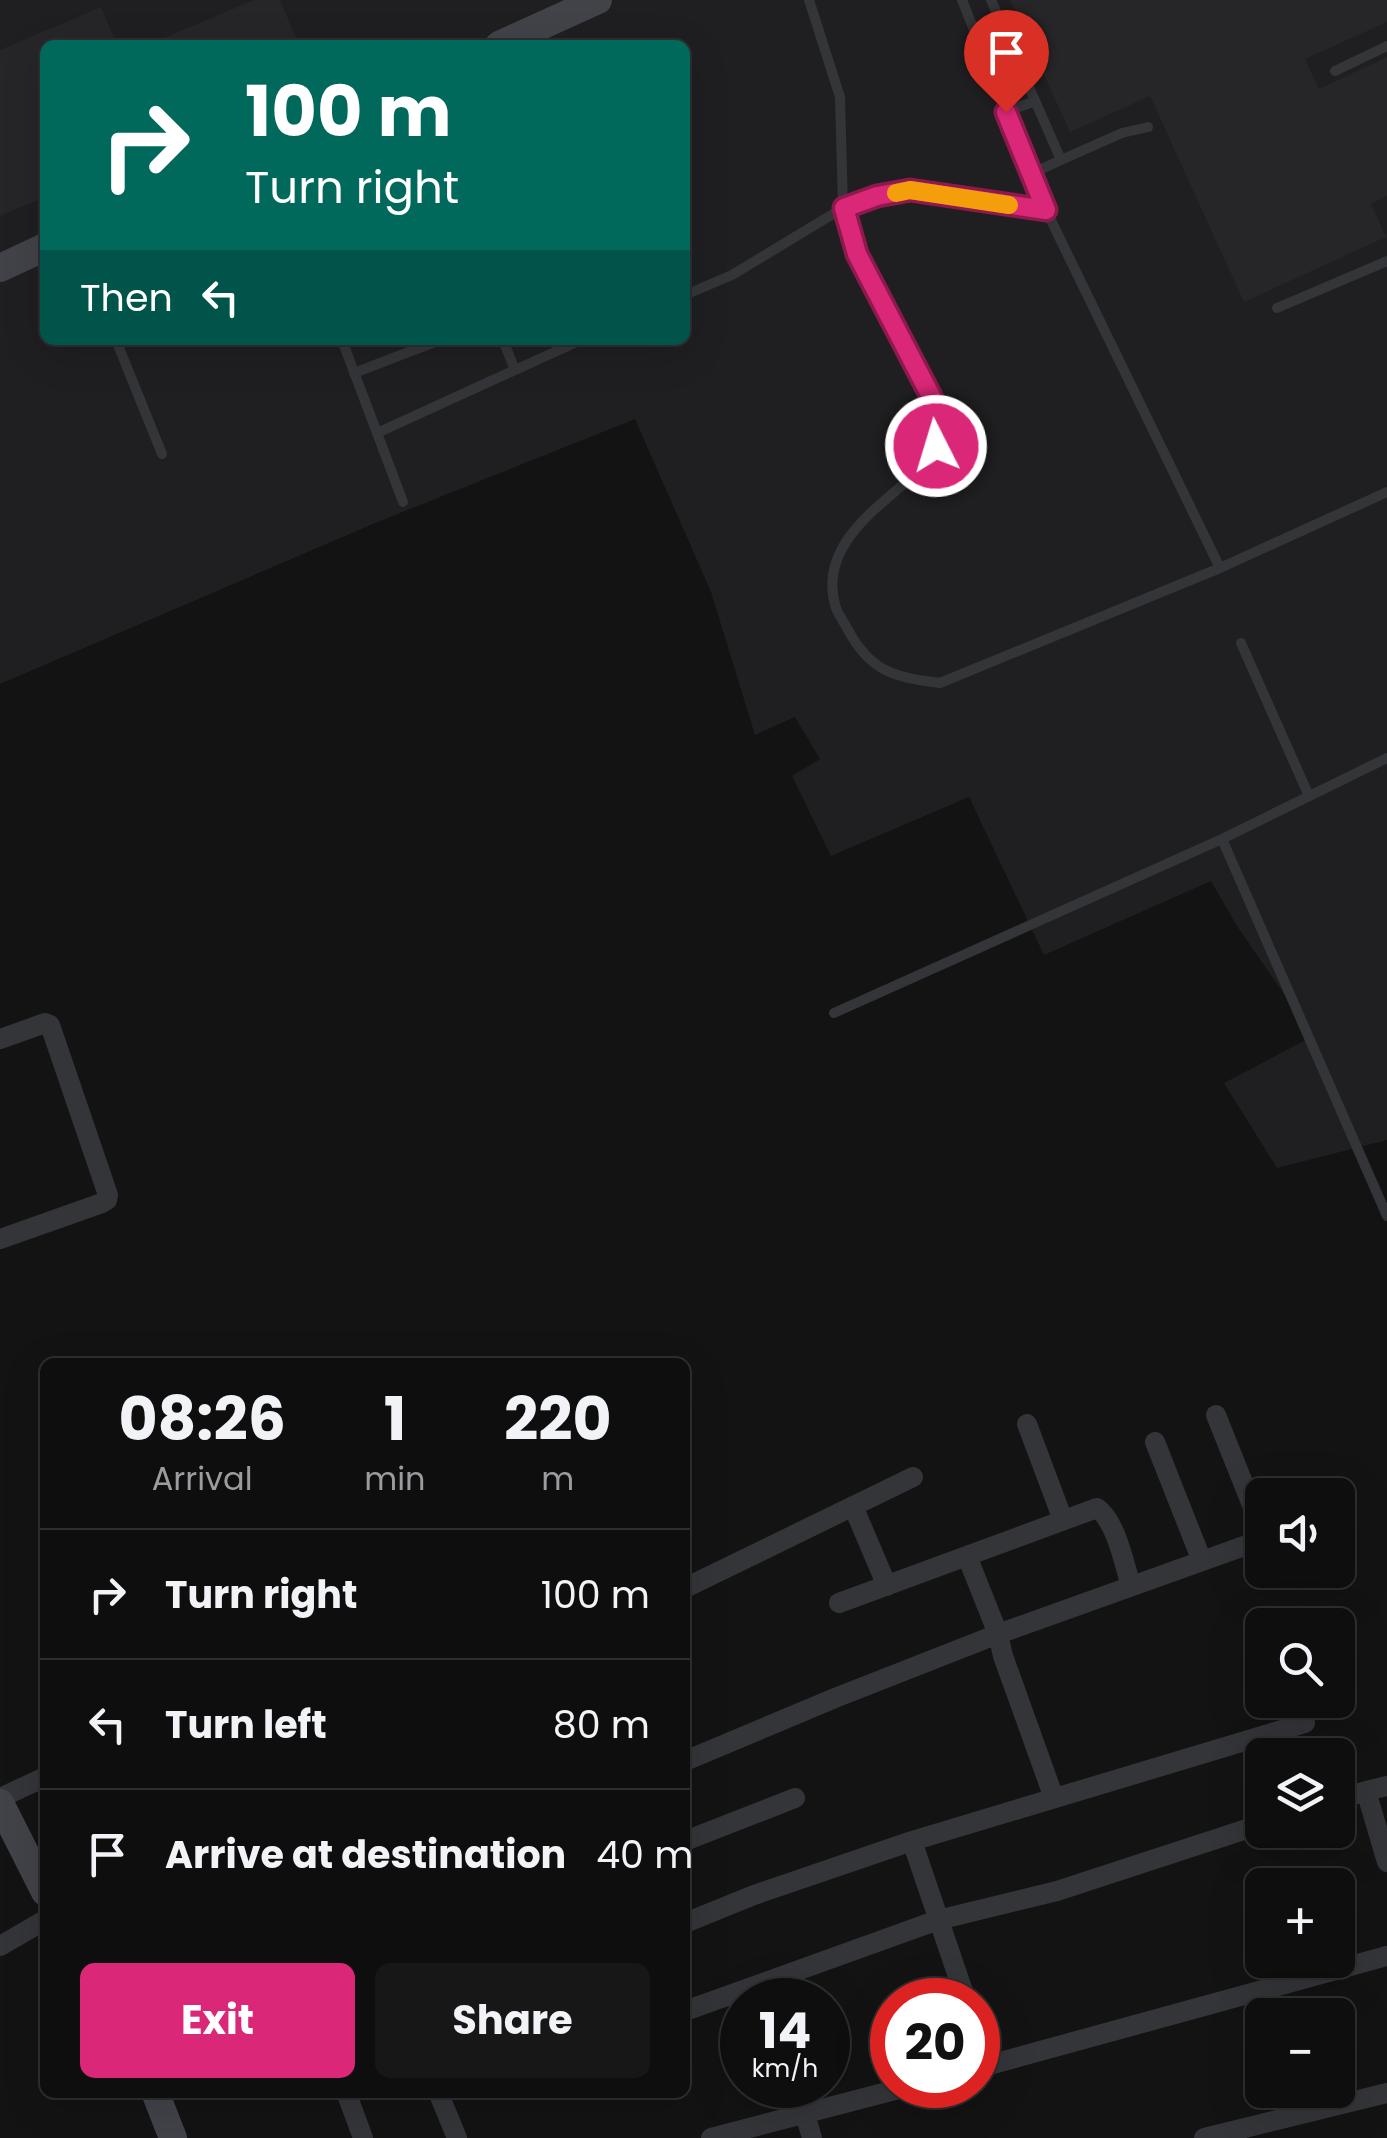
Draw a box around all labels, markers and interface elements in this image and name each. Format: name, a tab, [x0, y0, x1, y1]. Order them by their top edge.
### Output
pin	[964, 10, 1049, 113]
icon: arrive	[979, 25, 1034, 80]
text: 100 m	[245, 62, 452, 161]
icon: right	[80, 80, 210, 210]
text: Turn right	[245, 156, 459, 219]
icon: left	[193, 270, 248, 325]
text: Then	[80, 271, 173, 324]
position arrow	[884, 394, 988, 498]
text: 08:26	[118, 1377, 286, 1461]
text: 1	[384, 1377, 406, 1461]
text: 220	[504, 1377, 612, 1461]
text: Arrival	[152, 1456, 253, 1501]
text: min	[364, 1456, 426, 1501]
text: m	[541, 1456, 574, 1501]
map controls	[1245, 1478, 1355, 2108]
button: sound	[1245, 1478, 1355, 1588]
icon: right	[80, 1567, 135, 1622]
text: Turn right	[165, 1568, 357, 1621]
text: 100 m	[541, 1568, 650, 1621]
button: search	[1245, 1608, 1355, 1718]
icon: left	[80, 1697, 135, 1752]
text: Turn left	[165, 1698, 327, 1751]
text: 80 m	[553, 1698, 650, 1751]
button: layers	[1245, 1738, 1355, 1848]
icon: arrive	[80, 1827, 135, 1882]
text: Arrive at destination	[165, 1828, 566, 1881]
text: 40 m	[596, 1828, 693, 1881]
button: +	[1245, 1868, 1355, 1978]
button: Exit	[80, 1963, 355, 2078]
button: Share	[375, 1963, 650, 2078]
speed limit sign: 20	[870, 1978, 1000, 2108]
text: 14	[759, 1995, 811, 2066]
button: −	[1245, 1998, 1355, 2108]
text: km/h	[752, 2051, 818, 2086]

